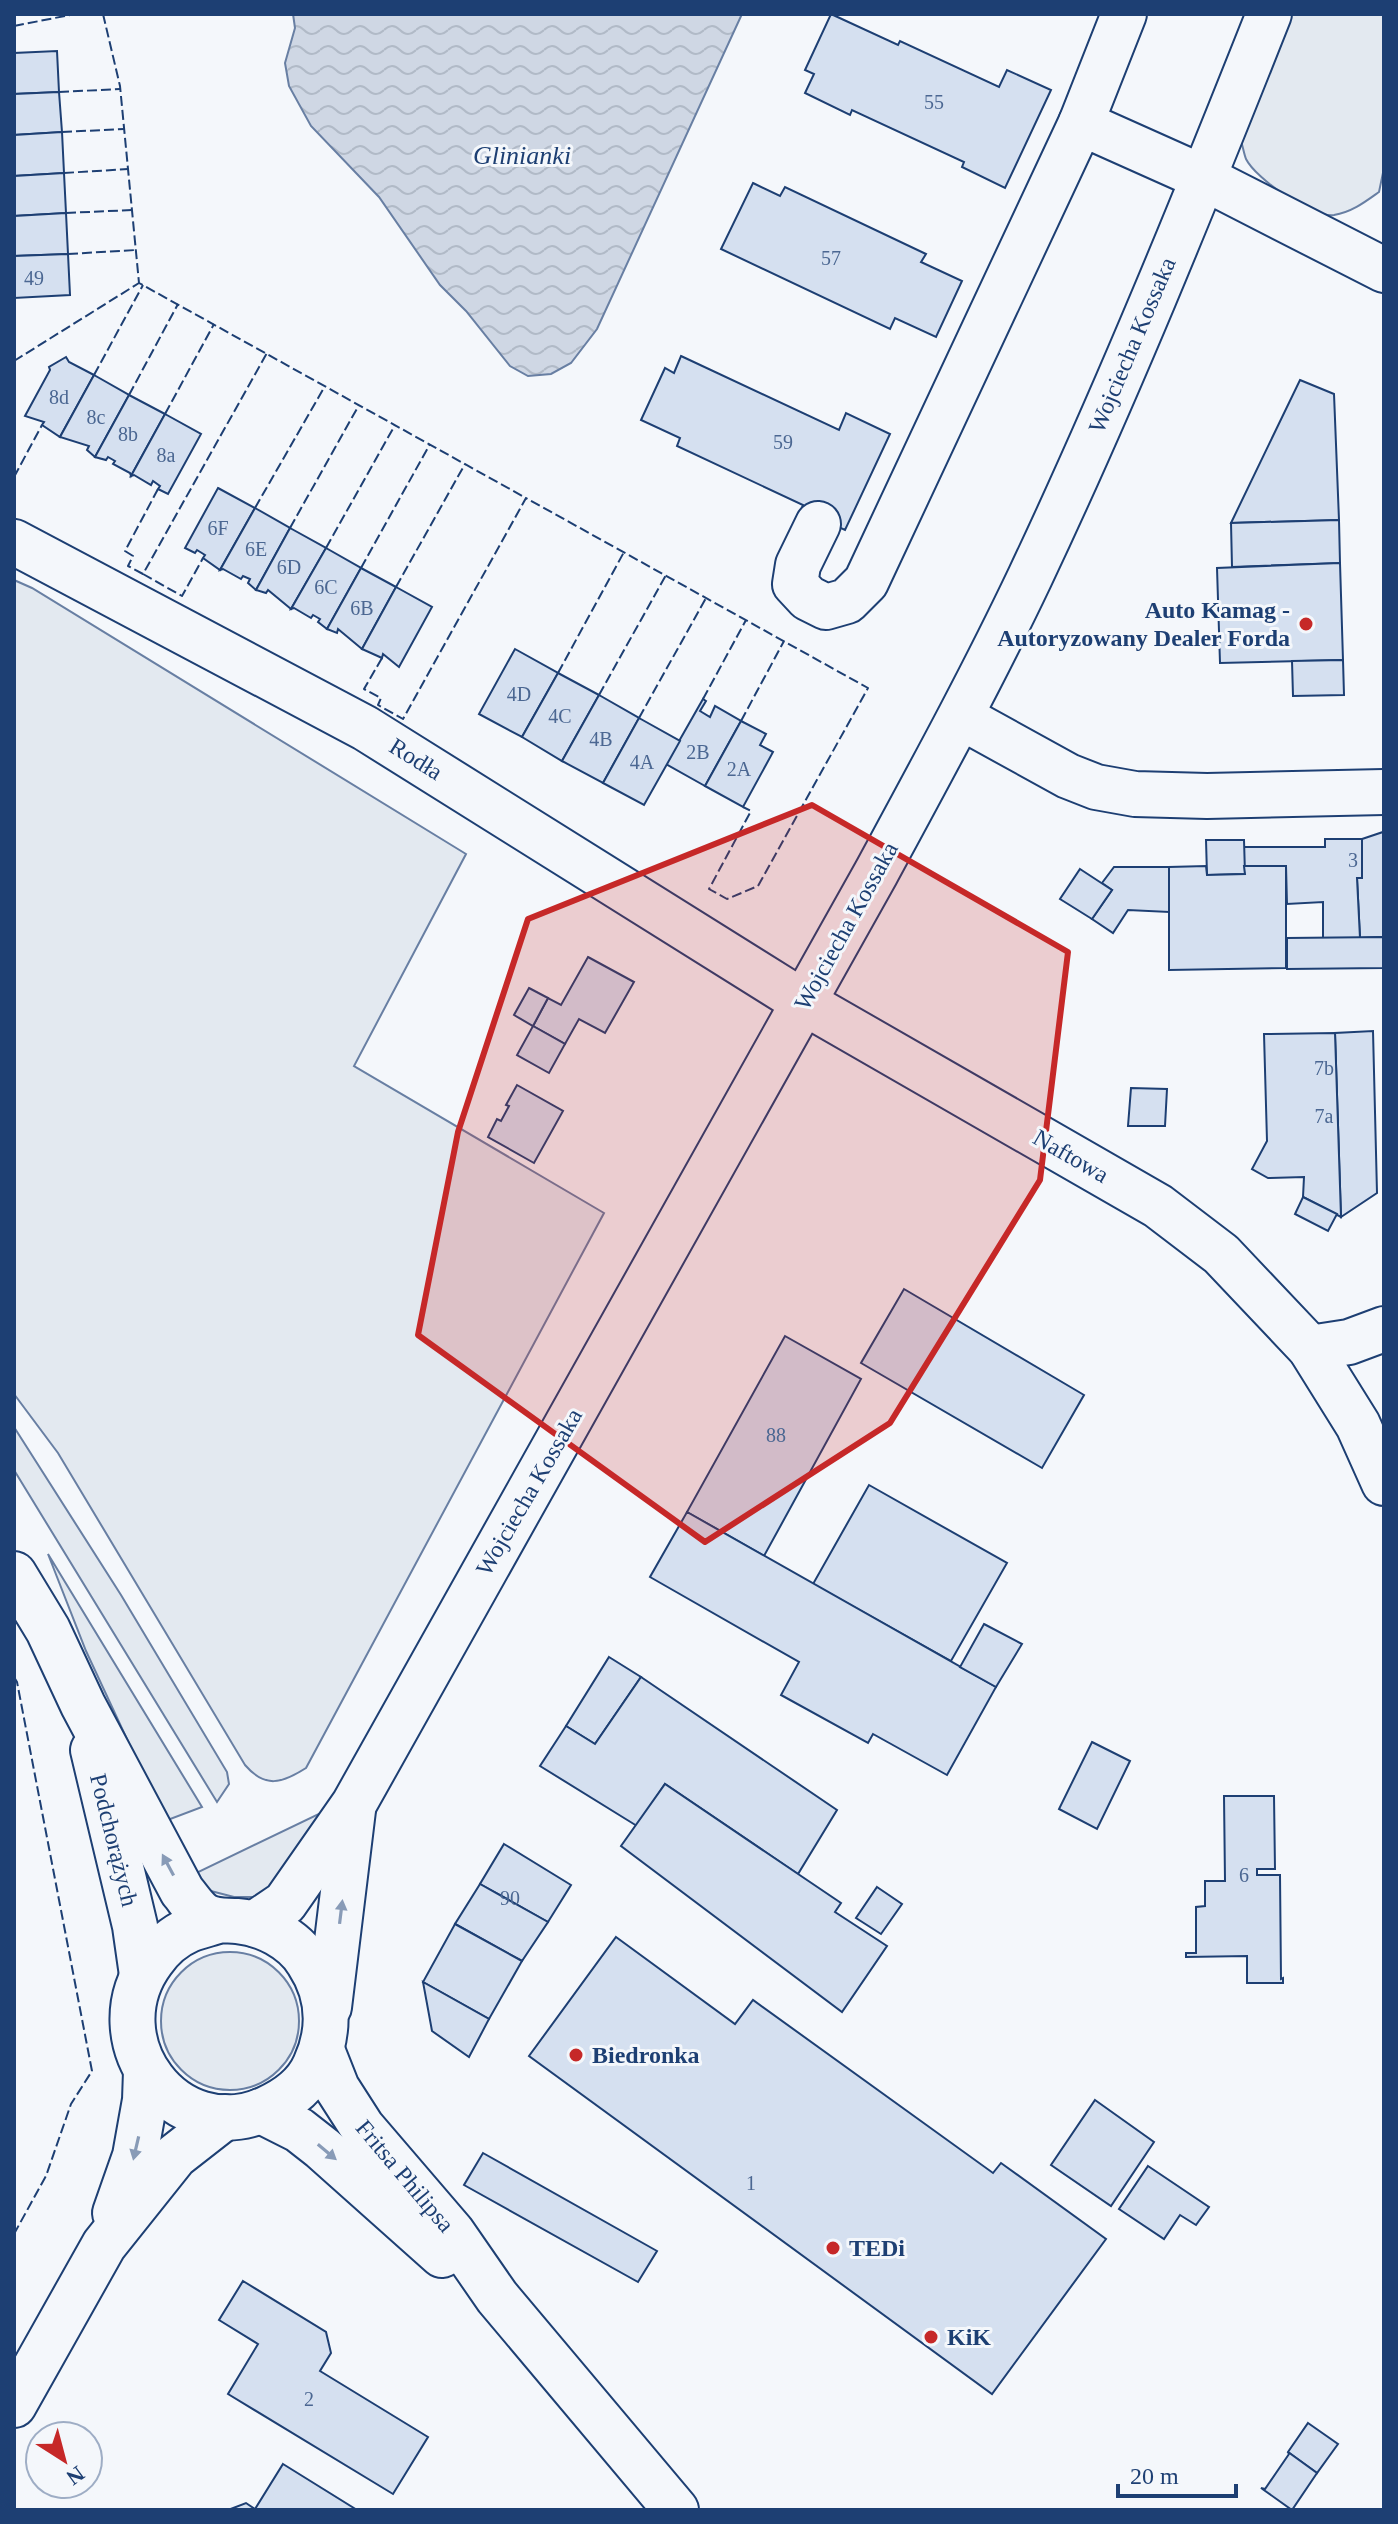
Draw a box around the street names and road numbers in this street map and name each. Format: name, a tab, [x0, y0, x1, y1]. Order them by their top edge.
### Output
street label: Wojciecha Kossaka	[1083, 253, 1181, 437]
street label: Rodła	[385, 733, 447, 785]
street label: Wojciecha Kossaka	[789, 837, 903, 1015]
street label: Naftowa	[1029, 1124, 1114, 1188]
street label: Wojciecha Kossaka	[471, 1404, 587, 1580]
street label: Podchorążych	[85, 1771, 143, 1909]
street label: Fritsa Philipsa	[351, 2115, 460, 2237]

